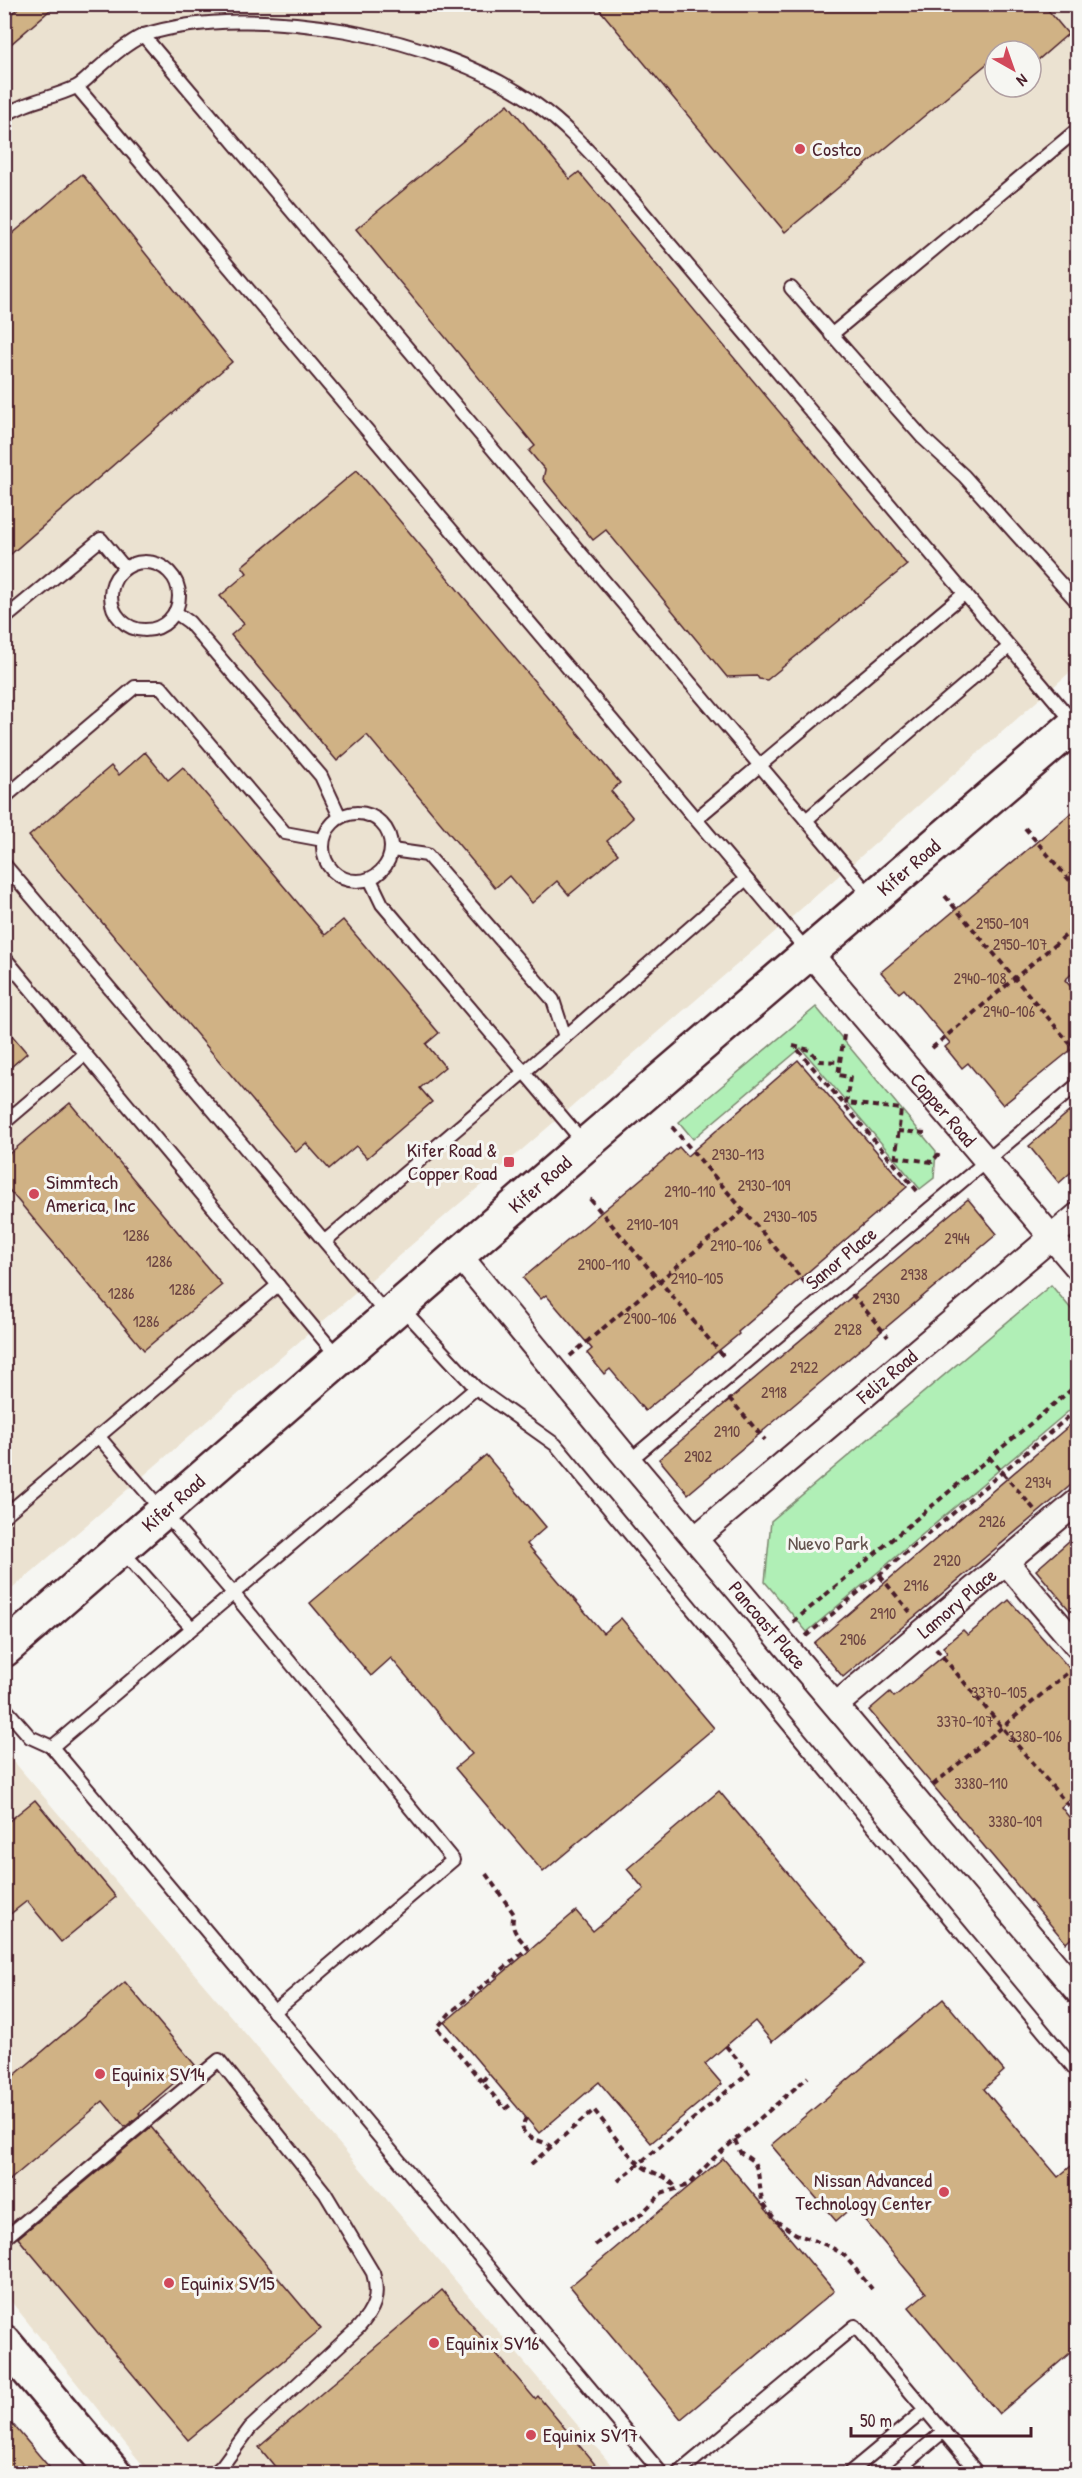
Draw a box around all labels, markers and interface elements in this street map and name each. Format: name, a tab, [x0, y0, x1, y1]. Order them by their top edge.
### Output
north arrow	[983, 39, 1043, 99]
text: N	[1012, 69, 1033, 92]
place label: Costco	[812, 135, 861, 162]
marker: Costco	[793, 142, 807, 156]
street label: Kifer Road	[871, 832, 946, 902]
house number: 2950-109	[976, 912, 1028, 934]
house number: 2950-107	[993, 933, 1047, 955]
house number: 2940-108	[954, 967, 1007, 989]
house number: 2940-106	[983, 1000, 1035, 1022]
street label: Copper Road	[904, 1067, 983, 1152]
place label: Kifer Road & Copper Road	[407, 1136, 497, 1186]
house number: 2930-113	[712, 1143, 764, 1165]
street label: Kifer Road	[502, 1149, 577, 1219]
marker: Kifer Road & Copper Road	[502, 1155, 516, 1169]
place label: Simmtech America, Inc	[46, 1168, 135, 1218]
house number: 2930-109	[737, 1174, 791, 1196]
house number: 2910-110	[664, 1180, 716, 1202]
marker: Simmtech America, Inc	[27, 1187, 41, 1201]
house number: 2930-105	[763, 1205, 817, 1227]
house number: 2910-109	[626, 1213, 678, 1235]
street label: Sanor Place	[799, 1220, 882, 1295]
house number: 1286	[123, 1224, 149, 1246]
house number: 2944	[944, 1227, 970, 1249]
house number: 2910-106	[710, 1234, 762, 1256]
house number: 1286	[146, 1250, 172, 1272]
house number: 2900-110	[578, 1253, 630, 1275]
house number: 2938	[900, 1263, 928, 1285]
house number: 2910-105	[671, 1267, 724, 1289]
house number: 1286	[169, 1278, 195, 1300]
house number: 1286	[108, 1282, 134, 1304]
house number: 2930	[872, 1287, 900, 1309]
house number: 2900-106	[623, 1307, 677, 1329]
house number: 1286	[133, 1310, 159, 1332]
house number: 2928	[834, 1318, 862, 1340]
street label: Feliz Road	[850, 1343, 923, 1410]
house number: 2922	[790, 1356, 819, 1378]
house number: 2918	[761, 1381, 787, 1403]
house number: 2910	[714, 1420, 740, 1442]
house number: 2902	[684, 1445, 713, 1467]
street label: Kifer Road	[135, 1468, 210, 1538]
house number: 2934	[1025, 1471, 1051, 1493]
house number: 2926	[978, 1510, 1006, 1532]
park label: Nuevo Park	[788, 1529, 868, 1556]
house number: 2920	[933, 1549, 961, 1571]
street label: Lamory Place	[911, 1561, 1002, 1644]
house number: 2916	[903, 1574, 929, 1596]
street label: Pancoast Place	[723, 1575, 813, 1675]
house number: 2910	[870, 1602, 896, 1624]
house number: 2906	[840, 1628, 866, 1650]
house number: 3370-105	[971, 1681, 1027, 1703]
house number: 3370-107	[937, 1710, 993, 1732]
house number: 3380-106	[1008, 1725, 1062, 1747]
house number: 3380-110	[954, 1772, 1008, 1794]
house number: 3380-109	[988, 1810, 1042, 1832]
place label: Equinix SV14	[112, 2060, 205, 2087]
marker: Equinix SV14	[93, 2067, 107, 2081]
place label: Nissan Advanced Technology Center	[796, 2166, 932, 2216]
marker: Nissan Advanced Technology Center	[937, 2185, 951, 2199]
place label: Equinix SV15	[181, 2269, 275, 2296]
marker: Equinix SV15	[162, 2276, 176, 2290]
place label: Equinix SV16	[446, 2329, 539, 2356]
marker: Equinix SV16	[427, 2336, 441, 2350]
scale bar	[851, 2400, 1031, 2438]
text: 50 m	[860, 2408, 892, 2433]
place label: Equinix SV17	[543, 2421, 638, 2448]
marker: Equinix SV17	[524, 2428, 538, 2442]

